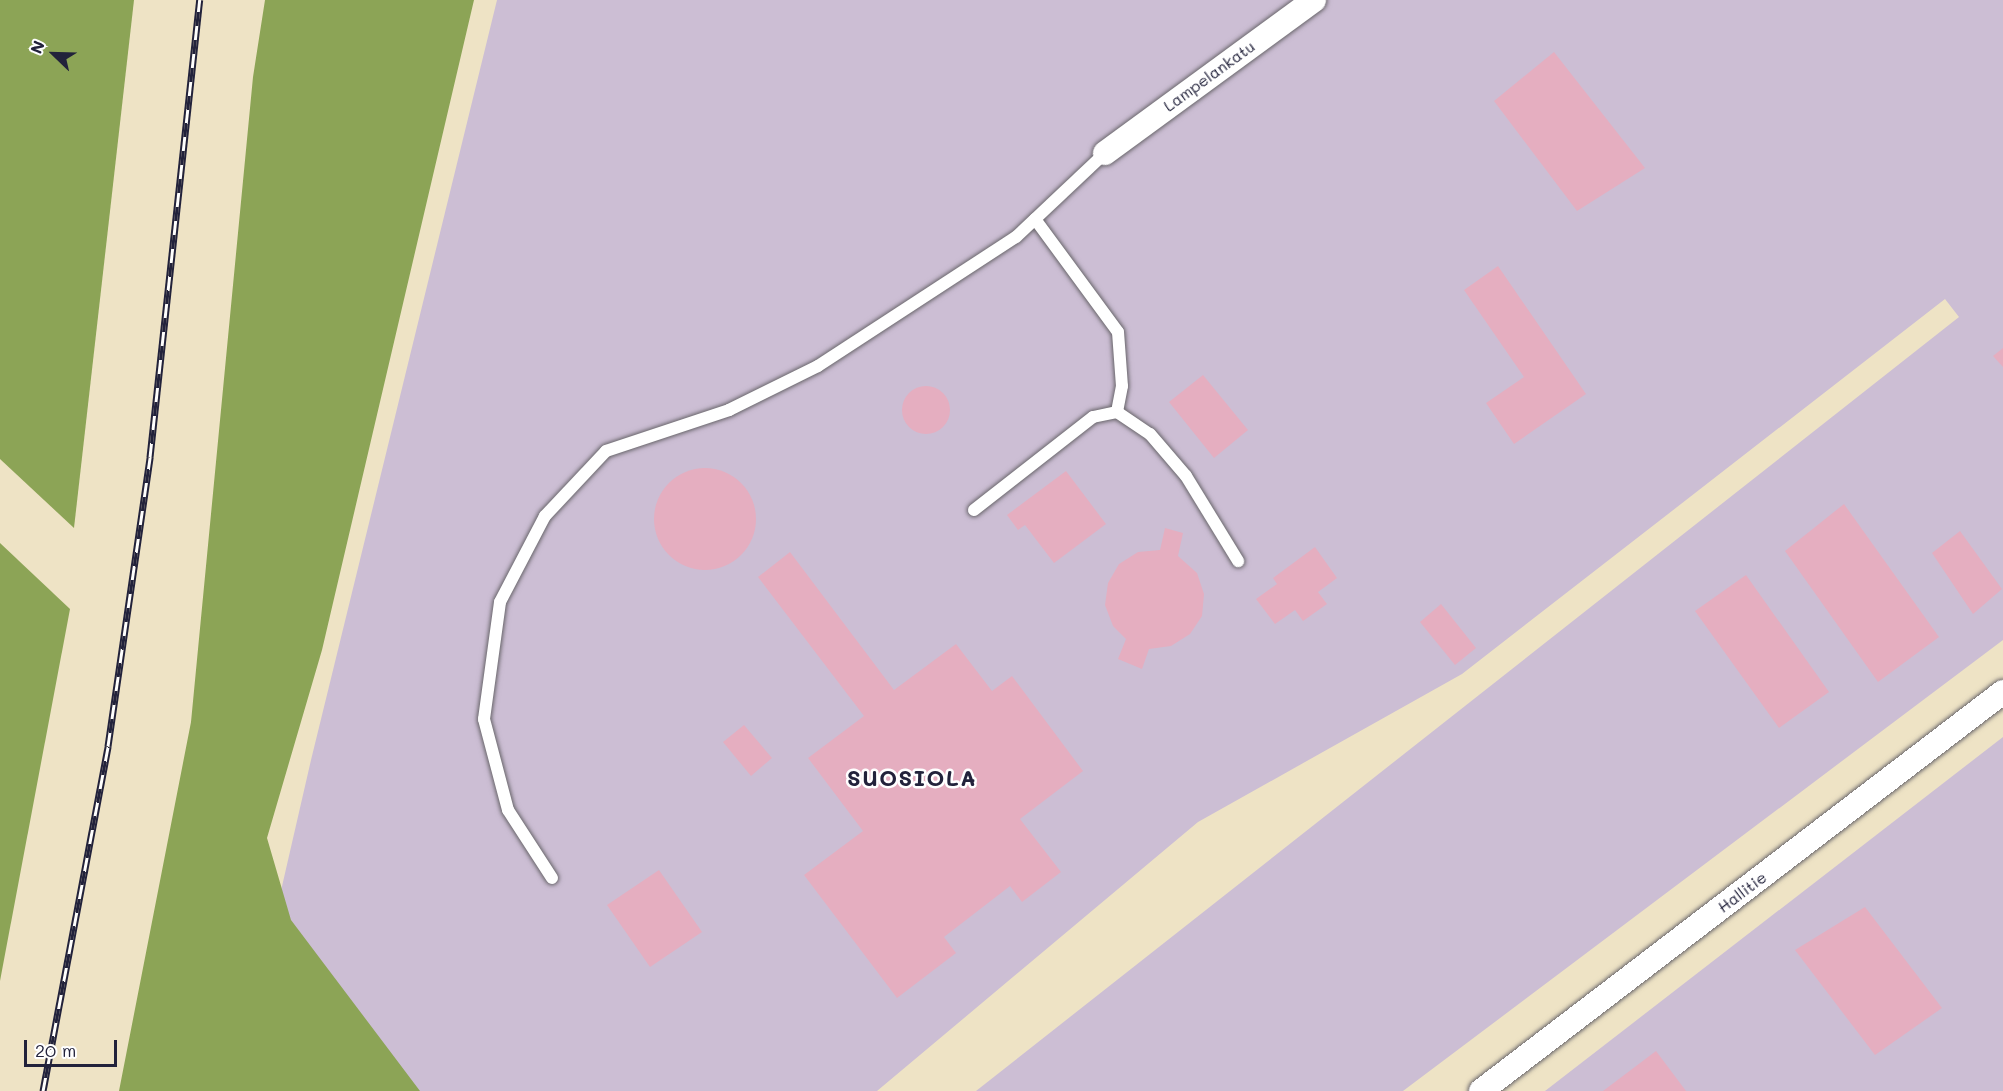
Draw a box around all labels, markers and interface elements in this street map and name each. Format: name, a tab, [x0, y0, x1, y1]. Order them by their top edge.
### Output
north arrow	[24, 24, 84, 84]
street label: Lampelankatu	[1160, 36, 1258, 116]
text: N	[25, 37, 49, 56]
district label: SUOSIOLA	[847, 765, 977, 791]
street label: Hallitie	[1714, 867, 1770, 917]
scale bar	[27, 1028, 120, 1066]
text: 20 m	[35, 1038, 76, 1062]

